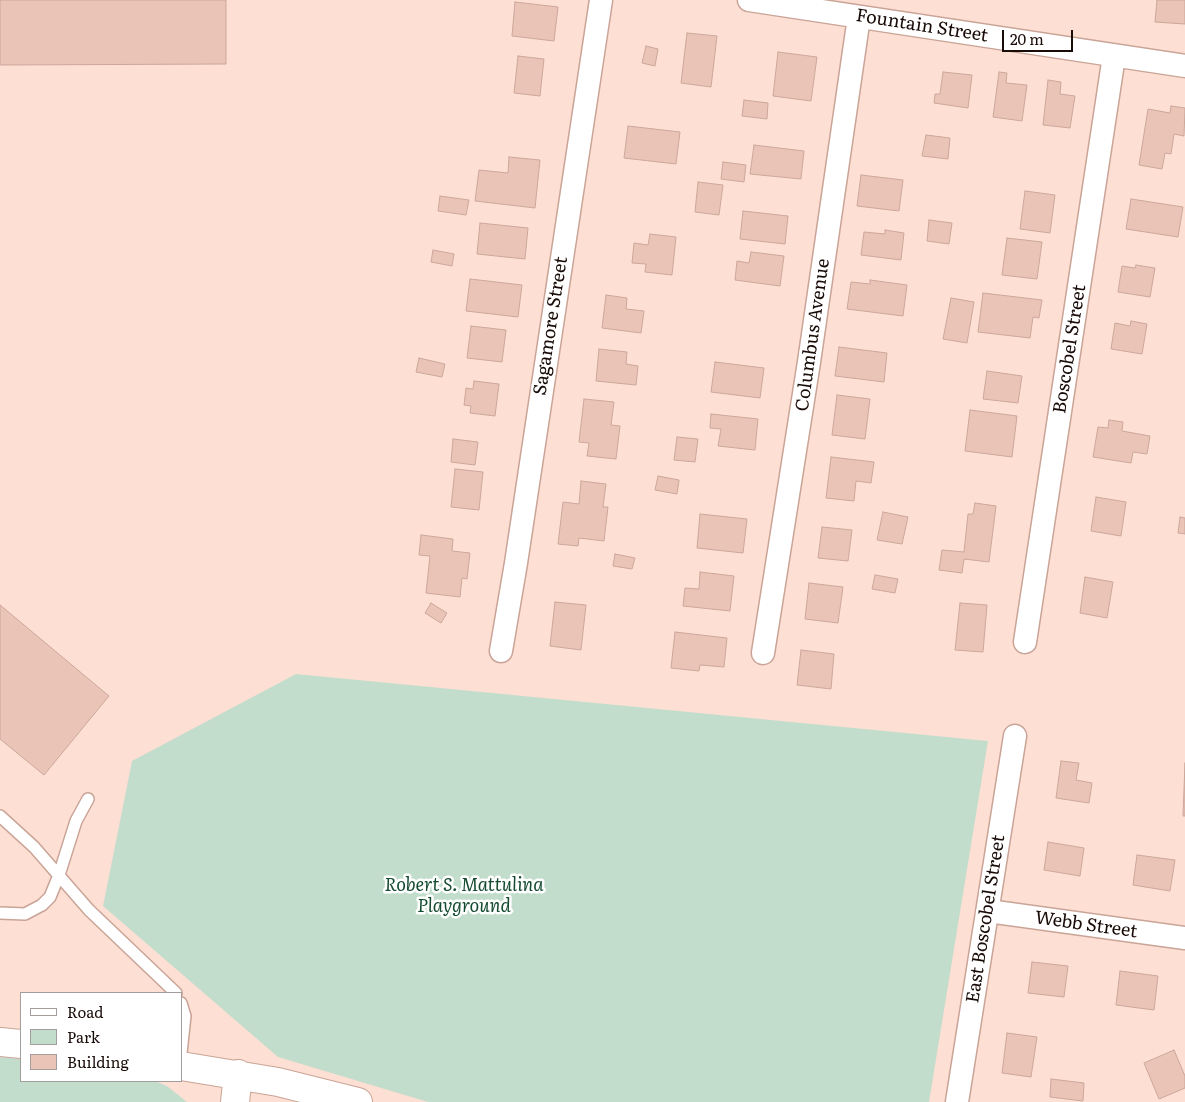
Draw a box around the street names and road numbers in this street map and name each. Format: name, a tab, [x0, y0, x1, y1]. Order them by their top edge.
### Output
street label: Fountain Street	[854, 5, 990, 47]
street label: Sagamore Street	[529, 255, 573, 397]
street label: Columbus Avenue	[792, 257, 834, 413]
street label: Boscobel Street	[1049, 283, 1091, 415]
street label: East Boscobel Street	[962, 833, 1010, 1005]
street label: Webb Street	[1033, 907, 1139, 943]

